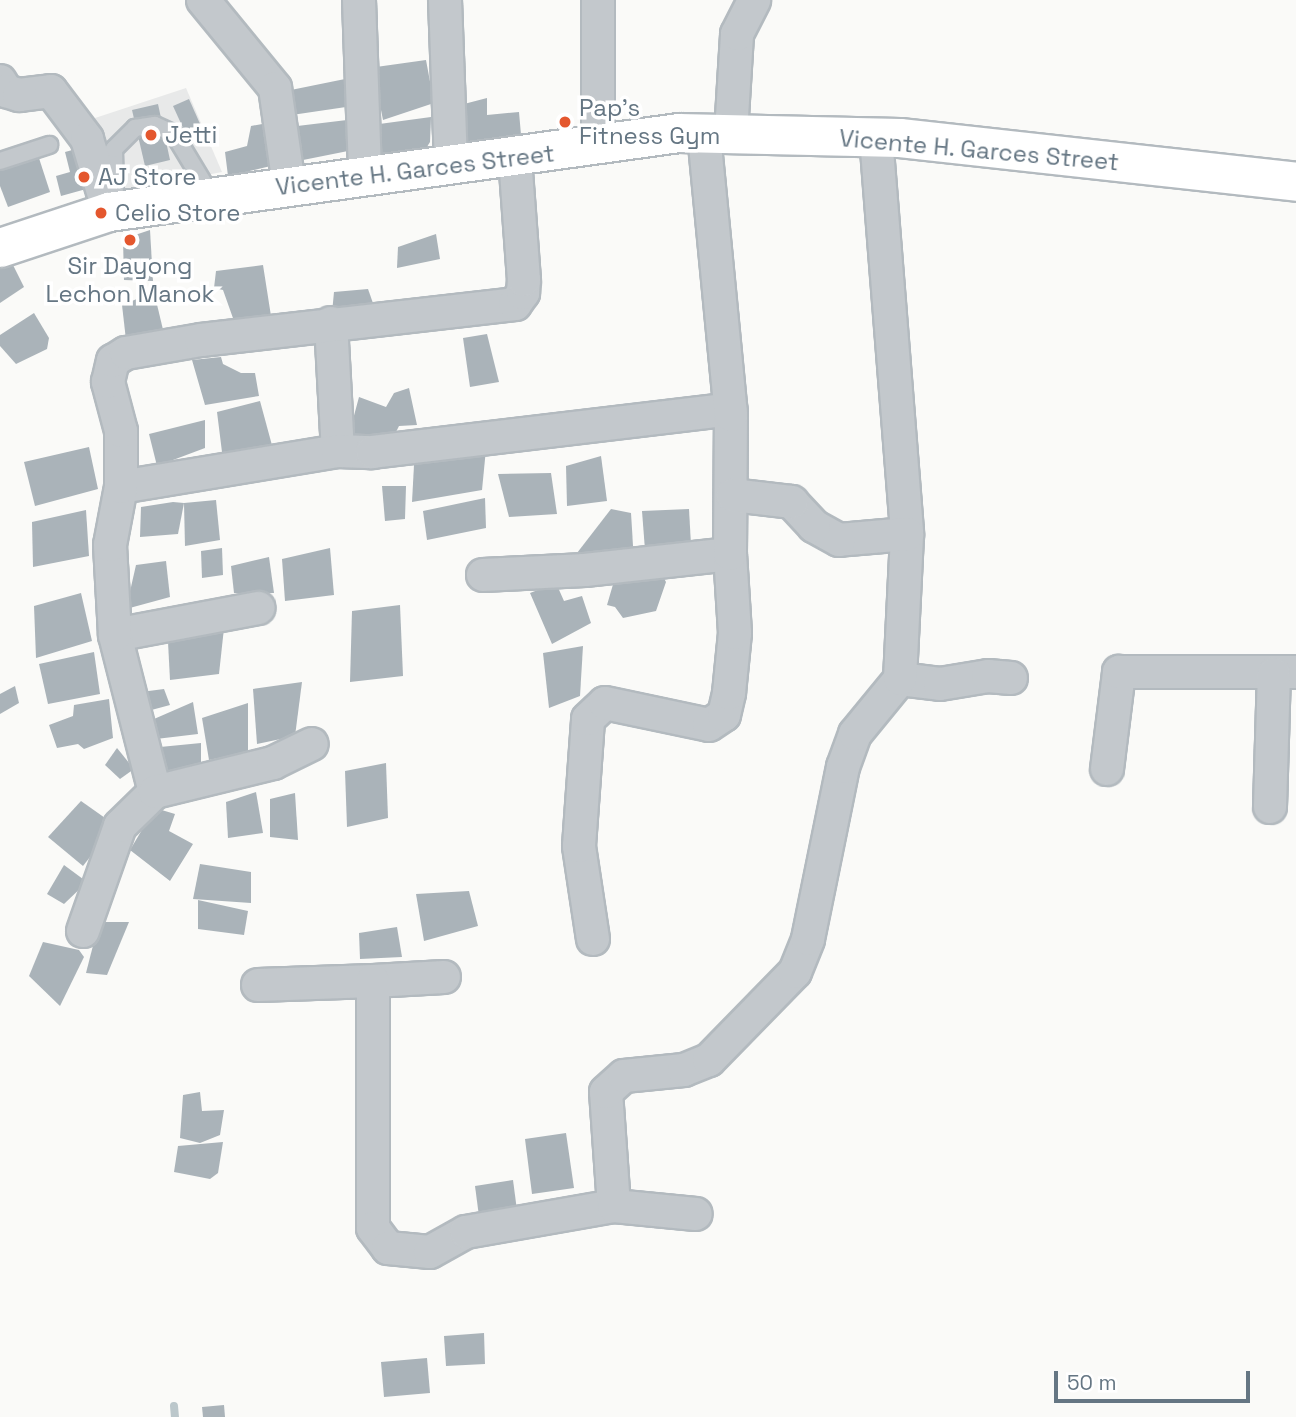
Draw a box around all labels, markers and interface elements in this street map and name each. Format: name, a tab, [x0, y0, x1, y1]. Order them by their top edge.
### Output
place label: Pap's Fitness Gym	[579, 94, 720, 150]
marker: Pap's Fitness Gym	[557, 114, 573, 130]
place label: Jetti	[165, 121, 217, 149]
street label: Vicente H. Garces Street	[837, 123, 1121, 177]
marker: Jetti	[143, 127, 159, 143]
street label: Vicente H. Garces Street	[273, 139, 557, 201]
place label: AJ Store	[98, 163, 197, 191]
marker: AJ Store	[76, 169, 92, 185]
place label: Celio Store	[115, 199, 240, 227]
marker: Celio Store	[93, 205, 109, 221]
marker: Sir Dayong Lechon Manok	[122, 232, 138, 248]
place label: Sir Dayong Lechon Manok	[45, 252, 215, 308]
scale bar	[1058, 1358, 1254, 1402]
text: 50 m	[1067, 1369, 1117, 1396]

